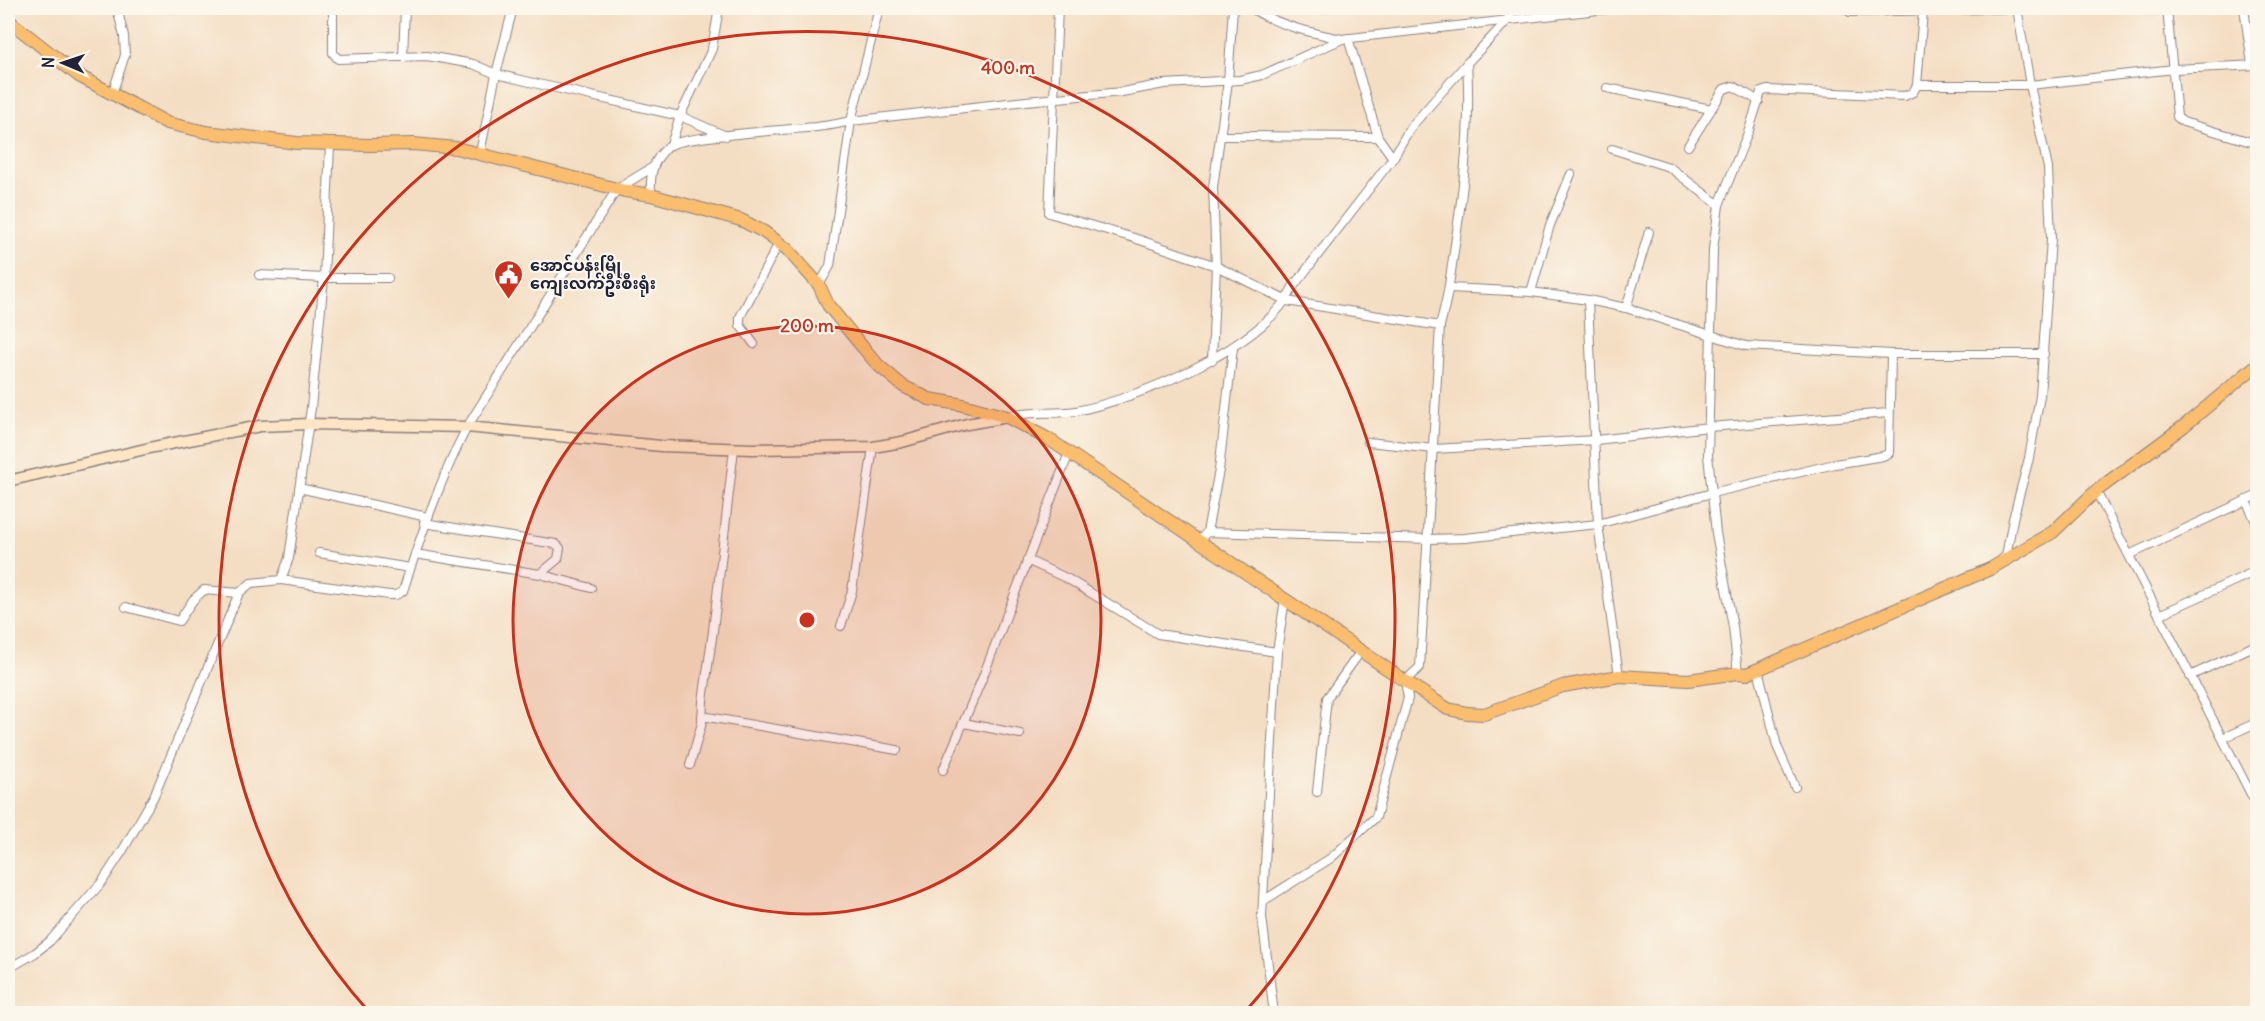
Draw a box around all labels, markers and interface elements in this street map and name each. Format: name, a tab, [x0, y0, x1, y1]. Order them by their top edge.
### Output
north arrow	[33, 33, 93, 93]
text: 400 m	[981, 56, 1035, 79]
text: N	[38, 57, 58, 68]
place label: အောင်ပန်းမြို့ ကျေးလက်ဦးစီးရုံး	[530, 254, 656, 297]
public building icon: အောင်ပန်းမြို့ ကျေးလက်ဦးစီးရုံး	[493, 258, 525, 300]
text: 200 m	[780, 314, 834, 337]
centre of rings	[797, 610, 817, 630]

